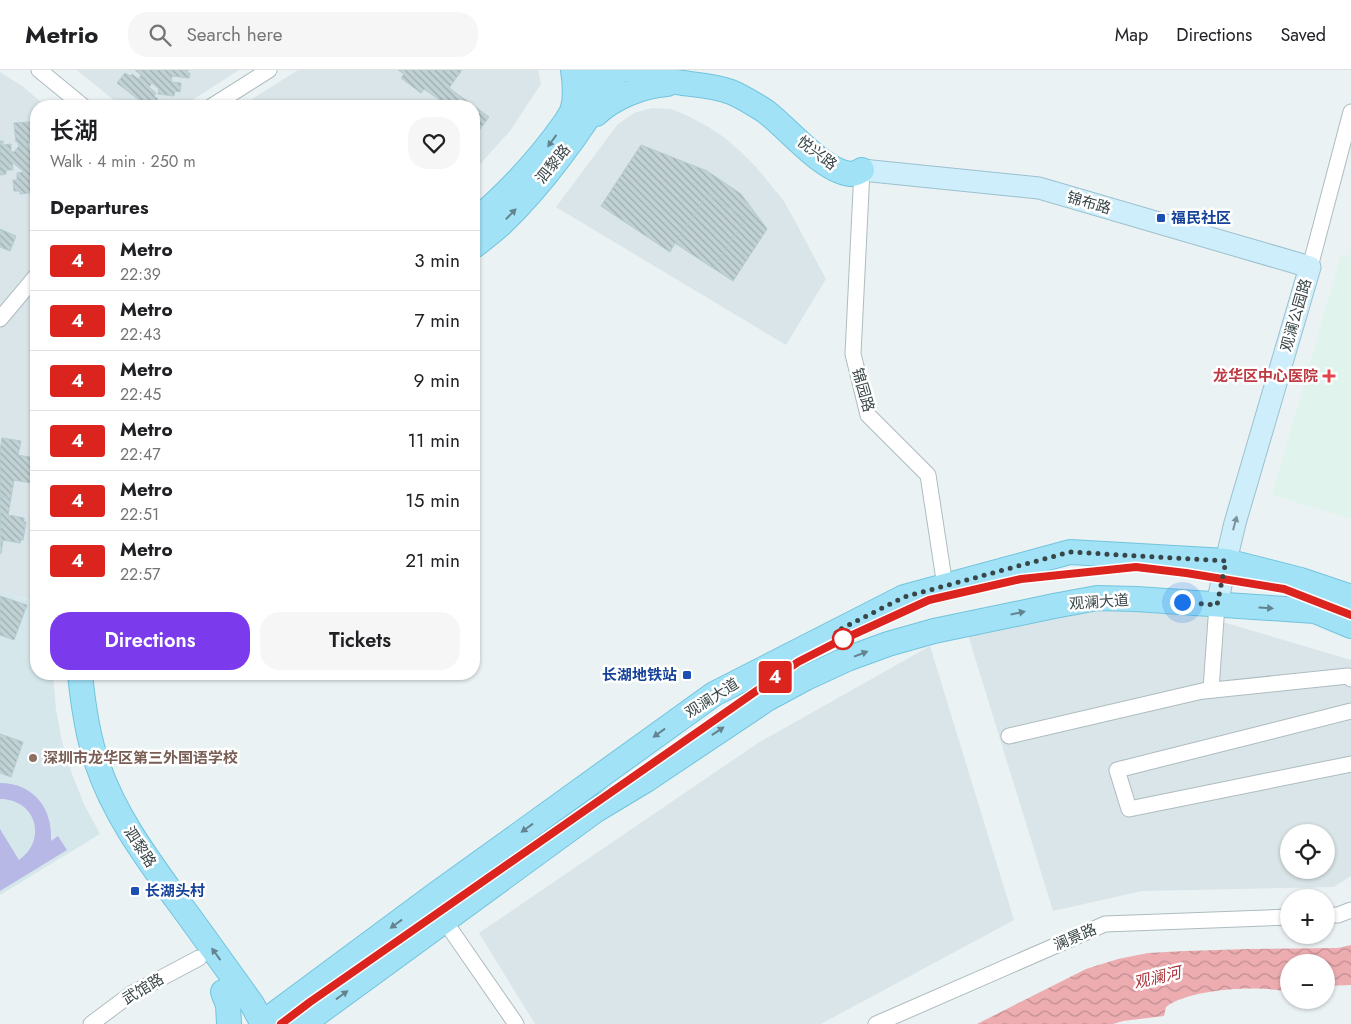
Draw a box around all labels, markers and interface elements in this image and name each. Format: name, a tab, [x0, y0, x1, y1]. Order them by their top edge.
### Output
search box	[128, 12, 478, 57]
text: Metrio	[25, 17, 98, 52]
icon: search	[146, 21, 174, 49]
text: Search here	[186, 21, 283, 48]
text: Map	[1115, 22, 1148, 48]
text: Directions	[1176, 22, 1252, 48]
text: Saved	[1280, 22, 1326, 48]
text: 长湖	[50, 113, 98, 148]
button: heart	[408, 117, 460, 169]
street label: 悦兴路	[792, 131, 842, 175]
one-way arrow	[547, 134, 557, 147]
street label: 泗黎路	[530, 140, 576, 188]
text: Walk · 4 min · 250 m	[50, 150, 196, 173]
street label: 锦布路	[1064, 186, 1114, 220]
text: Departures	[50, 194, 149, 221]
place label: 福民社区	[1171, 207, 1231, 229]
one-way arrow	[504, 208, 516, 220]
marker: 福民社区	[1155, 212, 1167, 224]
text: Metro	[120, 236, 173, 263]
text: 3 min	[414, 247, 460, 274]
text: 4	[71, 248, 84, 274]
text: 22:39	[120, 263, 161, 286]
street label: 观澜公园路	[1275, 276, 1317, 354]
text: Metro	[120, 296, 173, 323]
text: 7 min	[415, 307, 460, 334]
text: 4	[71, 308, 84, 334]
text: 22:43	[120, 323, 161, 346]
text: Metro	[120, 356, 173, 383]
street label: 锦园路	[846, 365, 880, 415]
place label: 龙华区中心医院	[1213, 365, 1318, 387]
text: 9 min	[414, 367, 460, 394]
text: 4	[71, 368, 84, 394]
marker: 龙华区中心医院	[1322, 369, 1336, 383]
text: 22:45	[120, 383, 161, 406]
text: Metro	[120, 416, 173, 443]
text: 11 min	[407, 427, 460, 454]
text: 4	[71, 428, 84, 454]
text: 22:47	[120, 443, 161, 466]
text: Metro	[120, 476, 173, 503]
text: 15 min	[405, 487, 460, 514]
text: 4	[71, 488, 84, 514]
text: 22:51	[120, 503, 159, 526]
one-way arrow	[1231, 516, 1239, 531]
text: Metro	[120, 536, 173, 563]
text: 21 min	[405, 547, 460, 574]
text: 4	[71, 548, 84, 574]
text: 22:57	[120, 563, 160, 586]
street label: 观澜大道	[1068, 589, 1130, 615]
your location	[1170, 590, 1195, 615]
one-way arrow	[1258, 604, 1274, 612]
one-way arrow	[1010, 609, 1025, 617]
button: Directions	[50, 612, 250, 670]
button: Tickets	[260, 612, 460, 670]
unlabelled marker	[832, 628, 854, 650]
one-way arrow	[854, 650, 869, 658]
line badge: 4	[759, 661, 791, 693]
place label: 长湖地铁站	[602, 664, 677, 686]
text: 4	[769, 664, 781, 690]
marker: 长湖地铁站	[681, 669, 693, 681]
street label: 观澜大道	[681, 673, 743, 723]
one-way arrow	[711, 726, 725, 736]
one-way arrow	[652, 728, 666, 738]
place label: 深圳市龙华区第三外国语学校	[43, 747, 238, 769]
marker: 深圳市龙华区第三外国语学校	[27, 752, 39, 764]
street label: 泗黎路	[119, 822, 161, 872]
one-way arrow	[521, 823, 534, 833]
map controls	[1280, 824, 1335, 1009]
button: locate	[1280, 824, 1335, 879]
place label: 长湖头村	[145, 880, 205, 902]
marker: 长湖头村	[129, 885, 141, 897]
button: +	[1280, 889, 1335, 944]
street label: 澜景路	[1050, 918, 1100, 956]
one-way arrow	[389, 919, 403, 929]
one-way arrow	[211, 948, 222, 961]
button: −	[1280, 954, 1335, 1009]
water label: 观澜河	[1131, 960, 1186, 994]
street label: 武馆路	[118, 968, 168, 1010]
one-way arrow	[335, 990, 349, 1000]

